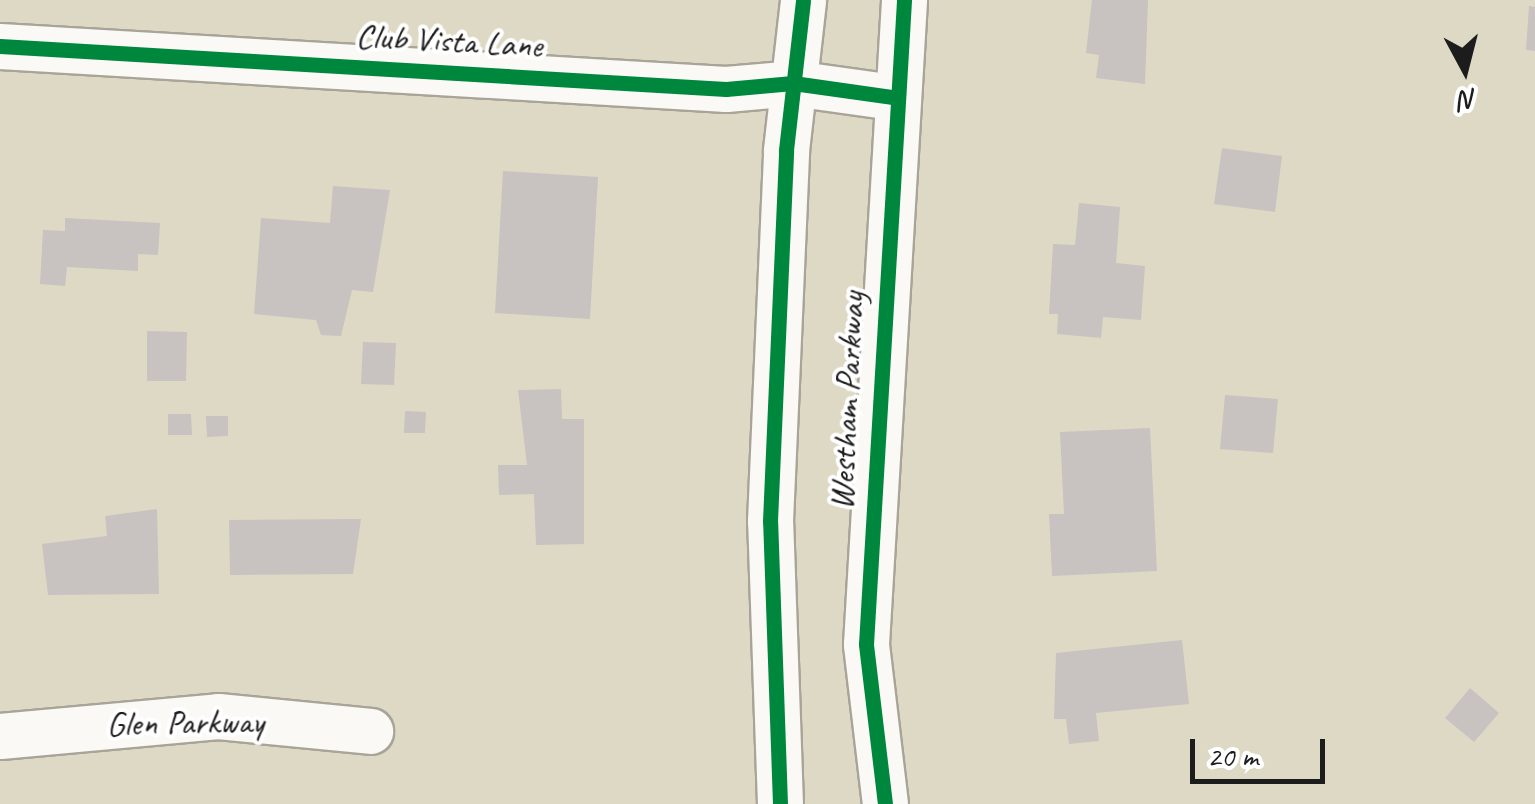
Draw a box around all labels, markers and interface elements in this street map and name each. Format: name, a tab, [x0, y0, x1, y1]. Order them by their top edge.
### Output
street label: Club Vista Lane	[355, 15, 543, 67]
north arrow	[1415, 20, 1515, 120]
text: N	[1458, 82, 1479, 119]
street label: Westham Parkway	[820, 291, 874, 511]
street label: Glen Parkway	[105, 701, 265, 745]
scale bar	[1195, 719, 1330, 781]
text: 20 m	[1207, 737, 1258, 775]

